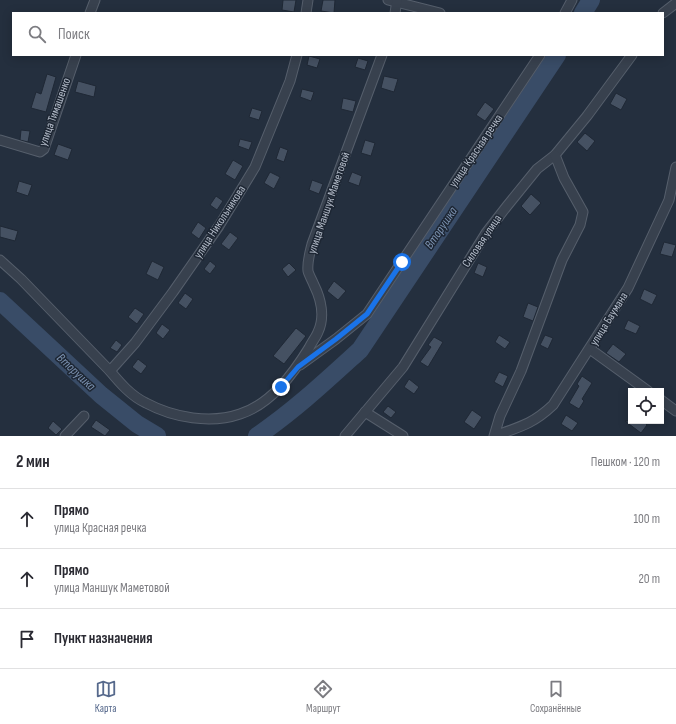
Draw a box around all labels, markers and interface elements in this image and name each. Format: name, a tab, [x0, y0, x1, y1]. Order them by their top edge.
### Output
search box	[12, 12, 664, 56]
icon: search	[26, 23, 48, 45]
text: Поиск	[58, 25, 90, 44]
street label: улица Тимашенко	[36, 76, 74, 148]
street label: улица Красная речка	[446, 111, 506, 191]
street label: улица Маншук Маметовой	[305, 150, 353, 256]
street label: улица Никольникова	[191, 182, 249, 261]
water label: Вторушка	[421, 203, 461, 252]
street label: Силовая улица	[459, 212, 505, 270]
route start	[393, 253, 411, 271]
street label: улица Баумана	[587, 289, 632, 349]
water label: Вторушка	[53, 350, 99, 394]
route end	[272, 378, 290, 396]
map controls	[628, 388, 664, 424]
button: locate	[628, 388, 664, 424]
text: 2 мин	[16, 452, 50, 472]
text: Пешком · 120 m	[591, 454, 660, 470]
text: Прямо	[54, 501, 89, 520]
icon: ahead	[16, 508, 38, 530]
text: 100 m	[633, 511, 660, 527]
text: улица Красная речка	[54, 520, 146, 536]
text: Прямо	[54, 561, 89, 580]
icon: ahead	[16, 568, 38, 590]
text: 20 m	[638, 571, 660, 587]
text: улица Маншук Маметовой	[54, 580, 170, 596]
icon: arrive	[16, 628, 38, 650]
text: Пункт назначения	[54, 629, 152, 648]
tab: Карта	[95, 678, 117, 715]
tab: Маршрут	[306, 678, 341, 715]
tab: Сохранённые	[530, 678, 581, 715]

